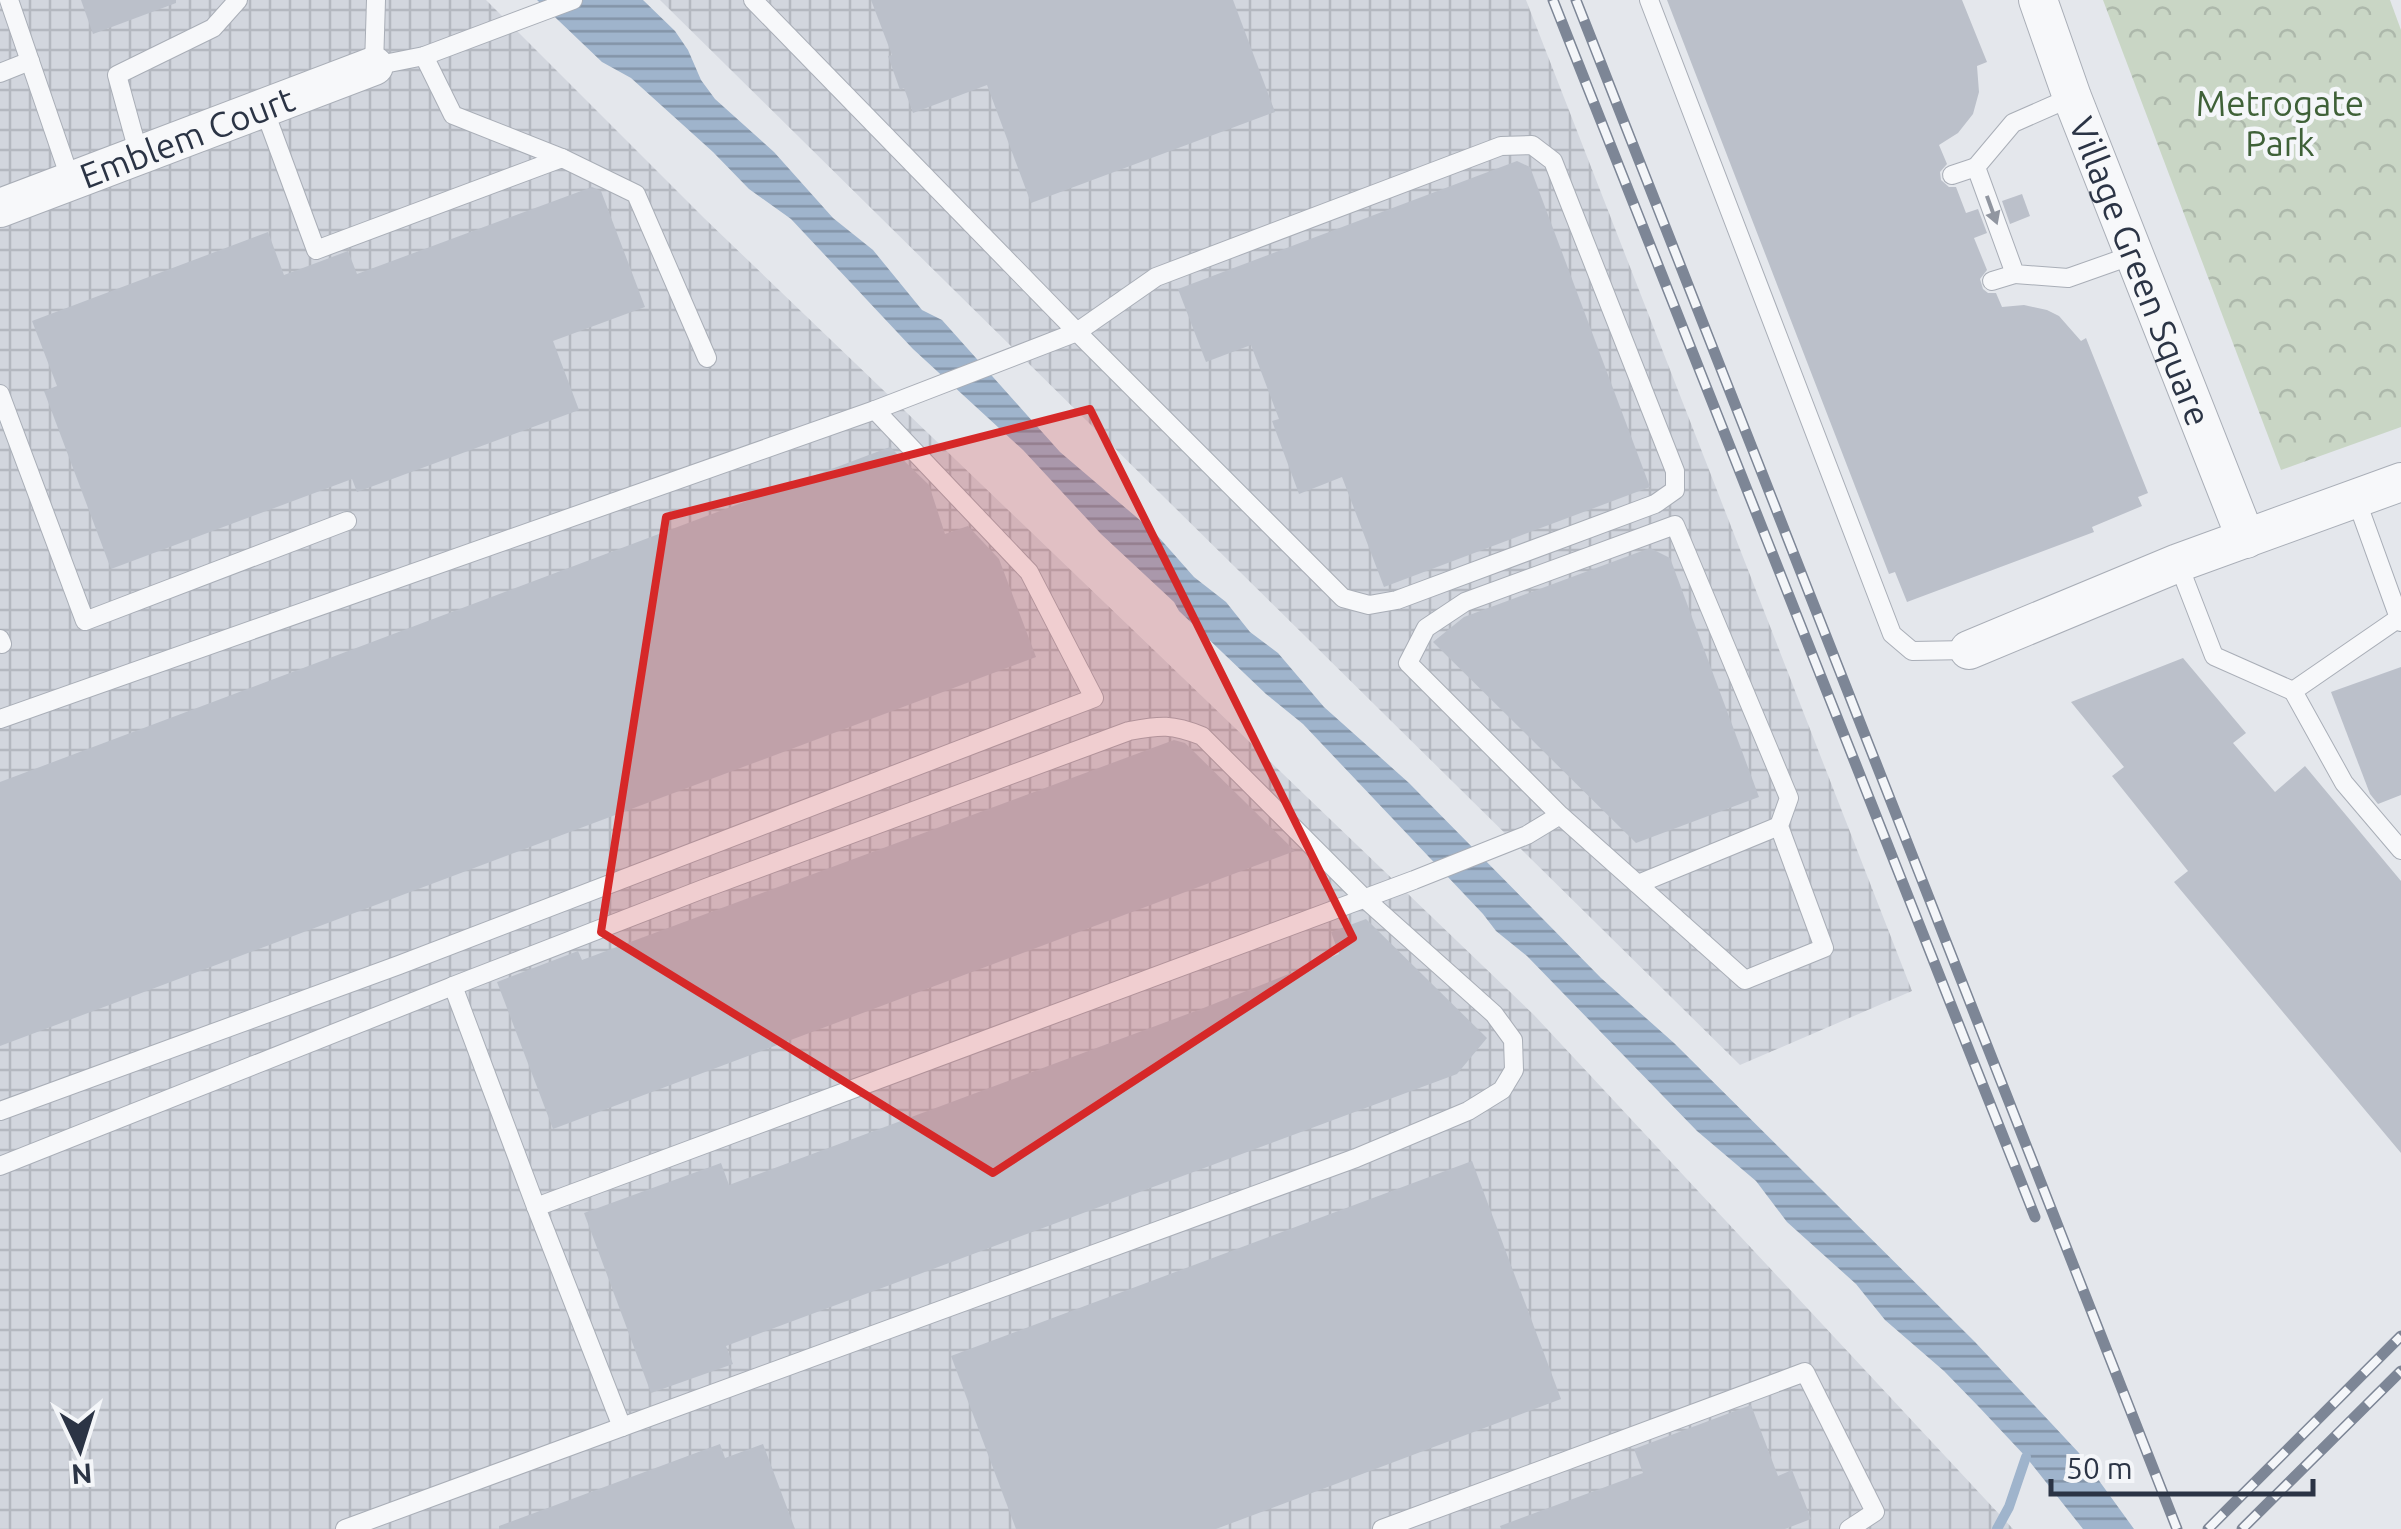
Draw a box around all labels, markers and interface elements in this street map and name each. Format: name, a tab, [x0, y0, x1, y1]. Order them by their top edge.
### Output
street label: Emblem Court	[74, 78, 300, 196]
park label: Metrogate Park	[2196, 83, 2364, 163]
street label: Village Green Square	[2062, 111, 2219, 431]
one-way arrow	[1985, 195, 2000, 225]
north arrow	[30, 1399, 130, 1499]
scale bar	[2051, 1434, 2314, 1496]
text: 50 m	[2066, 1451, 2133, 1485]
text: N	[70, 1458, 93, 1491]

